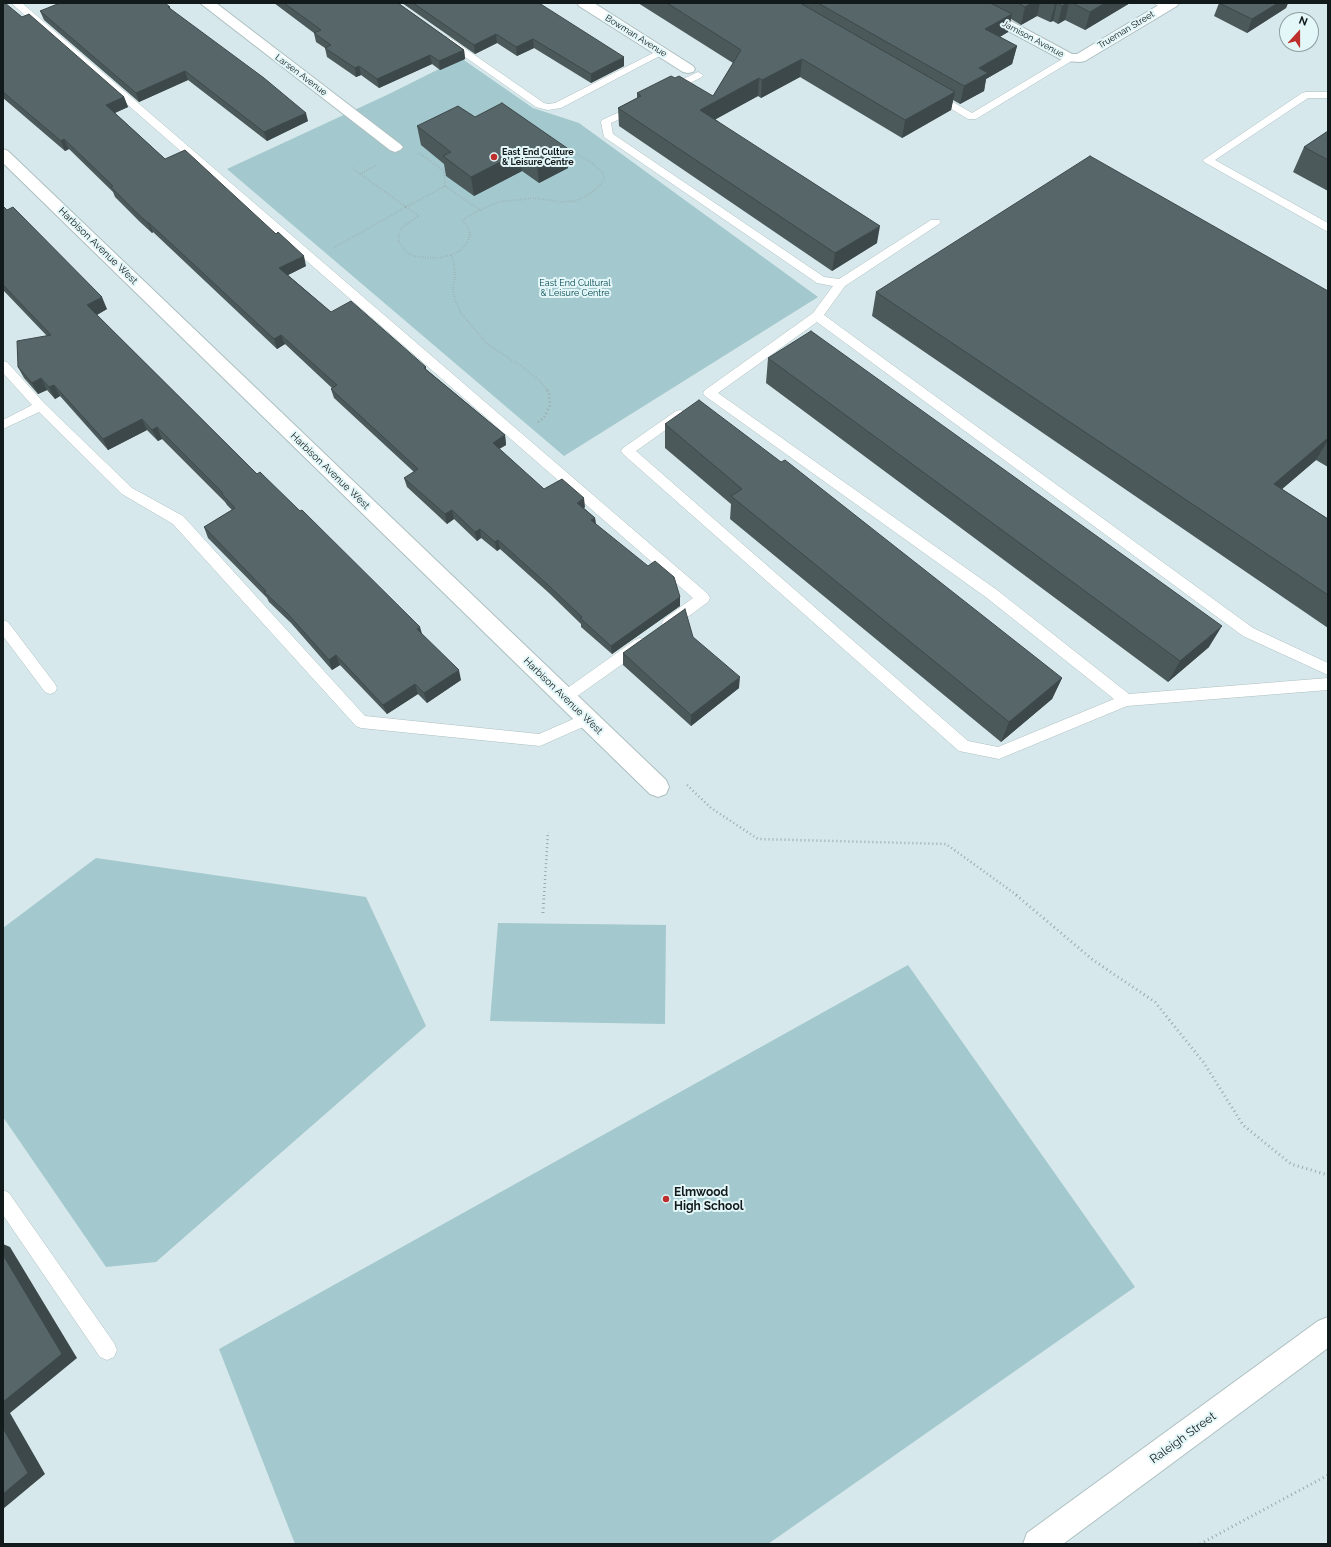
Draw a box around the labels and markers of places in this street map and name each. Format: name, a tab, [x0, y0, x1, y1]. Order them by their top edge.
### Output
place label: East End Culture & Leisure Centre	[502, 147, 574, 168]
marker: East End Culture & Leisure Centre	[489, 152, 499, 162]
place label: Elmwood High School	[674, 1185, 743, 1213]
marker: Elmwood High School	[661, 1194, 671, 1204]

